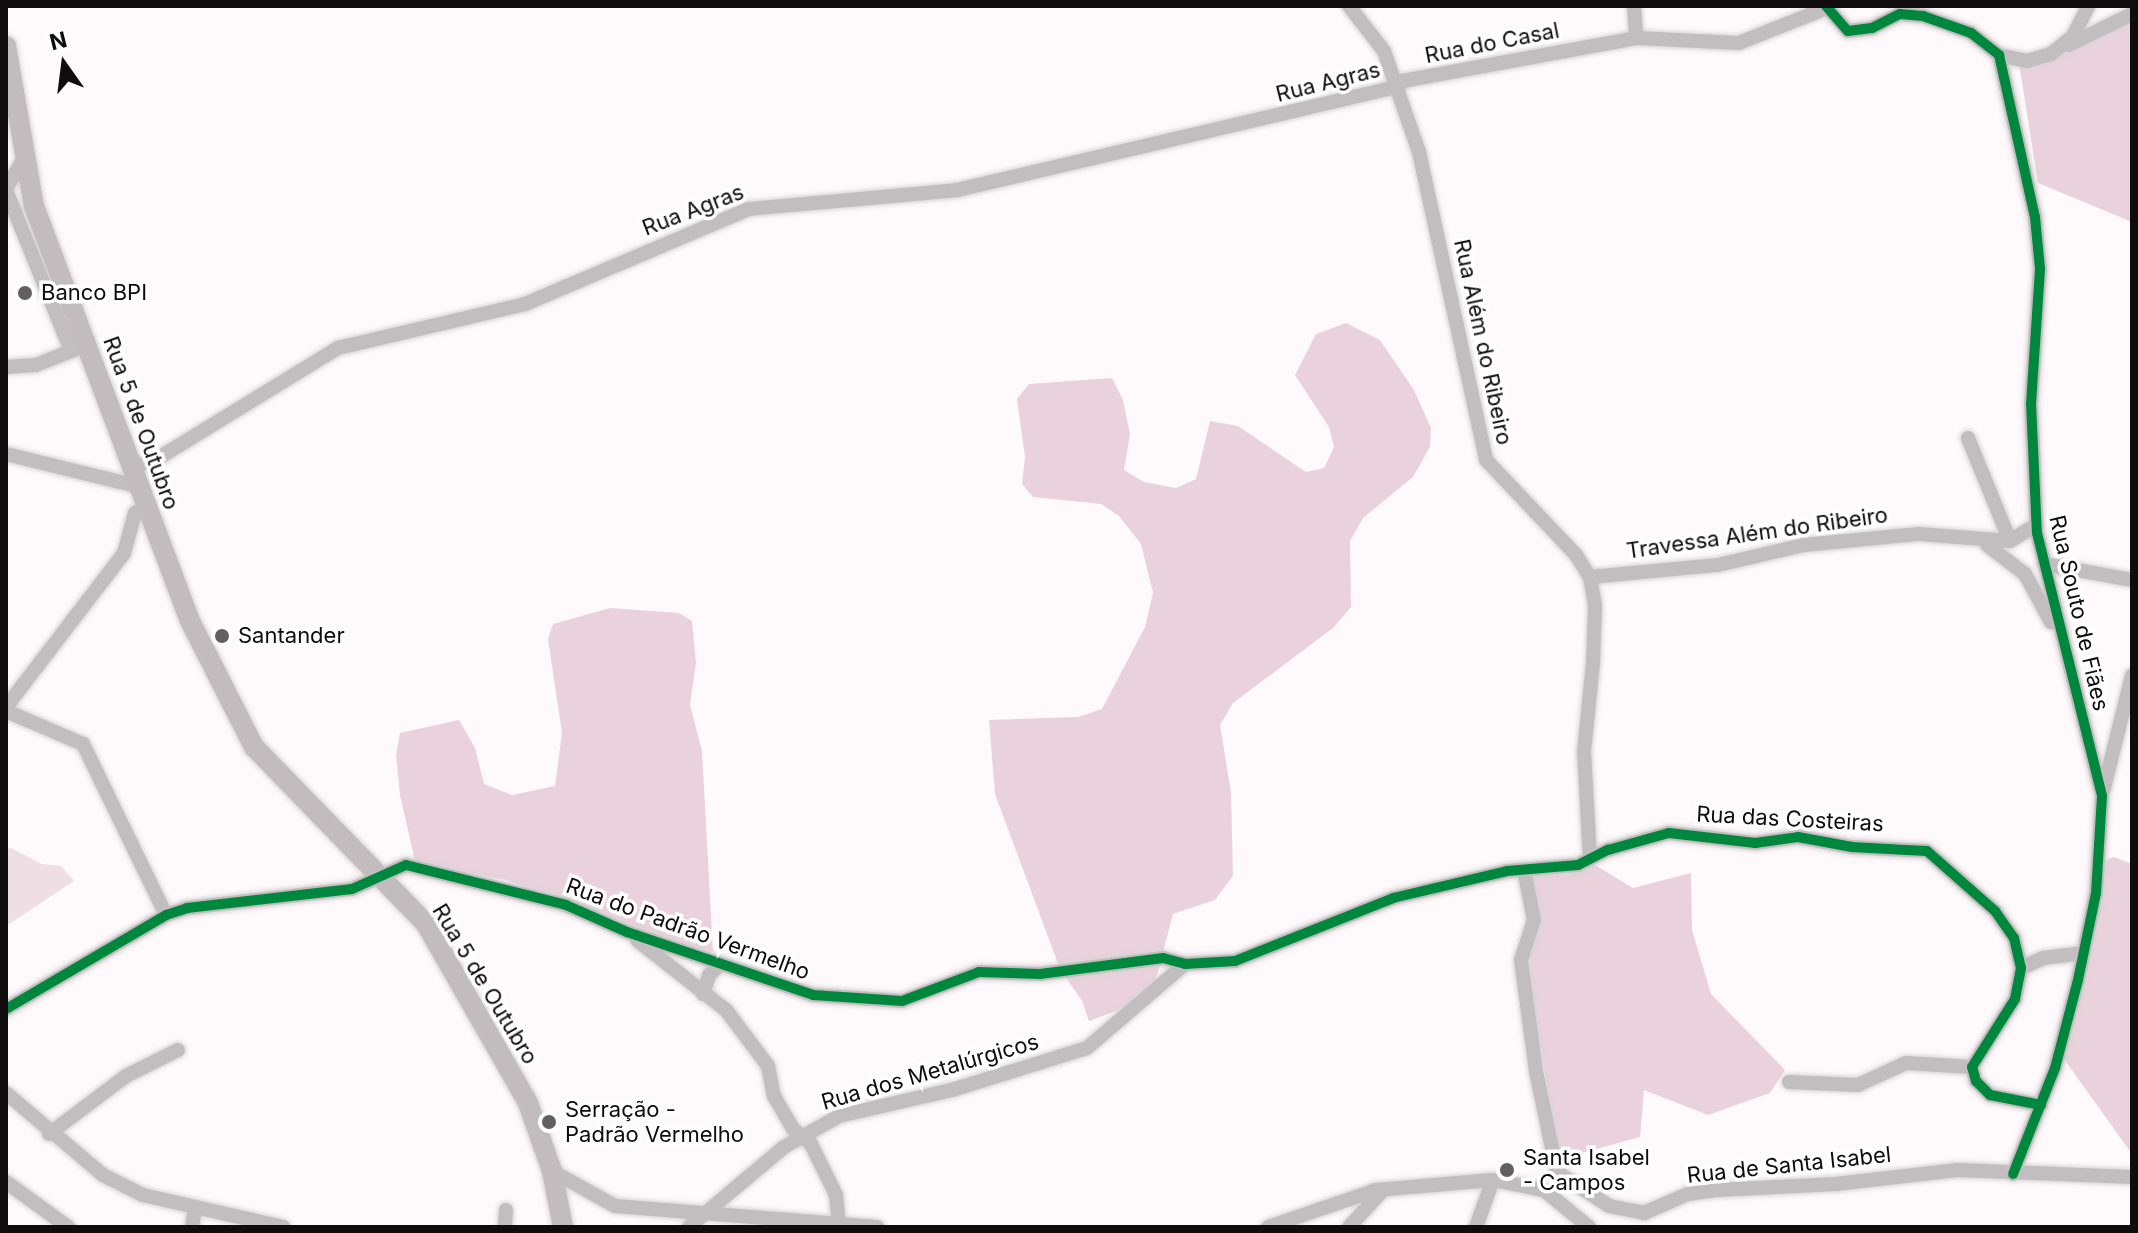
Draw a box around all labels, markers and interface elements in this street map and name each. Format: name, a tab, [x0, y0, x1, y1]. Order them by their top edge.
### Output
street label: Rua do Casal	[1423, 17, 1561, 69]
north arrow	[24, 24, 104, 104]
text: N	[47, 26, 69, 55]
street label: Rua Agras	[1273, 56, 1383, 108]
street label: Rua Agras	[638, 179, 748, 241]
street label: Rua Além do Ribeiro	[1448, 237, 1518, 447]
place label: Banco BPI	[41, 280, 147, 306]
marker: Banco BPI	[16, 284, 34, 302]
street label: Rua 5 de Outubro	[97, 333, 185, 513]
street label: Travessa Além do Ribeiro	[1625, 502, 1889, 564]
street label: Rua Souto de Fiães	[2044, 513, 2114, 713]
place label: Santander	[238, 623, 345, 649]
marker: Santander	[213, 627, 231, 645]
street label: Rua das Costeiras	[1696, 801, 1884, 837]
street label: Rua do Padrão Vermelho	[562, 873, 814, 985]
street label: Rua 5 de Outubro	[427, 899, 543, 1069]
street label: Rua dos Metalúrgicos	[818, 1028, 1042, 1116]
place label: Serração - Padrão Vermelho	[565, 1096, 744, 1148]
marker: Serração - Padrão Vermelho	[540, 1113, 558, 1131]
street label: Rua de Santa Isabel	[1686, 1141, 1892, 1189]
place label: Santa Isabel - Campos	[1523, 1144, 1650, 1196]
marker: Santa Isabel - Campos	[1498, 1161, 1516, 1179]

